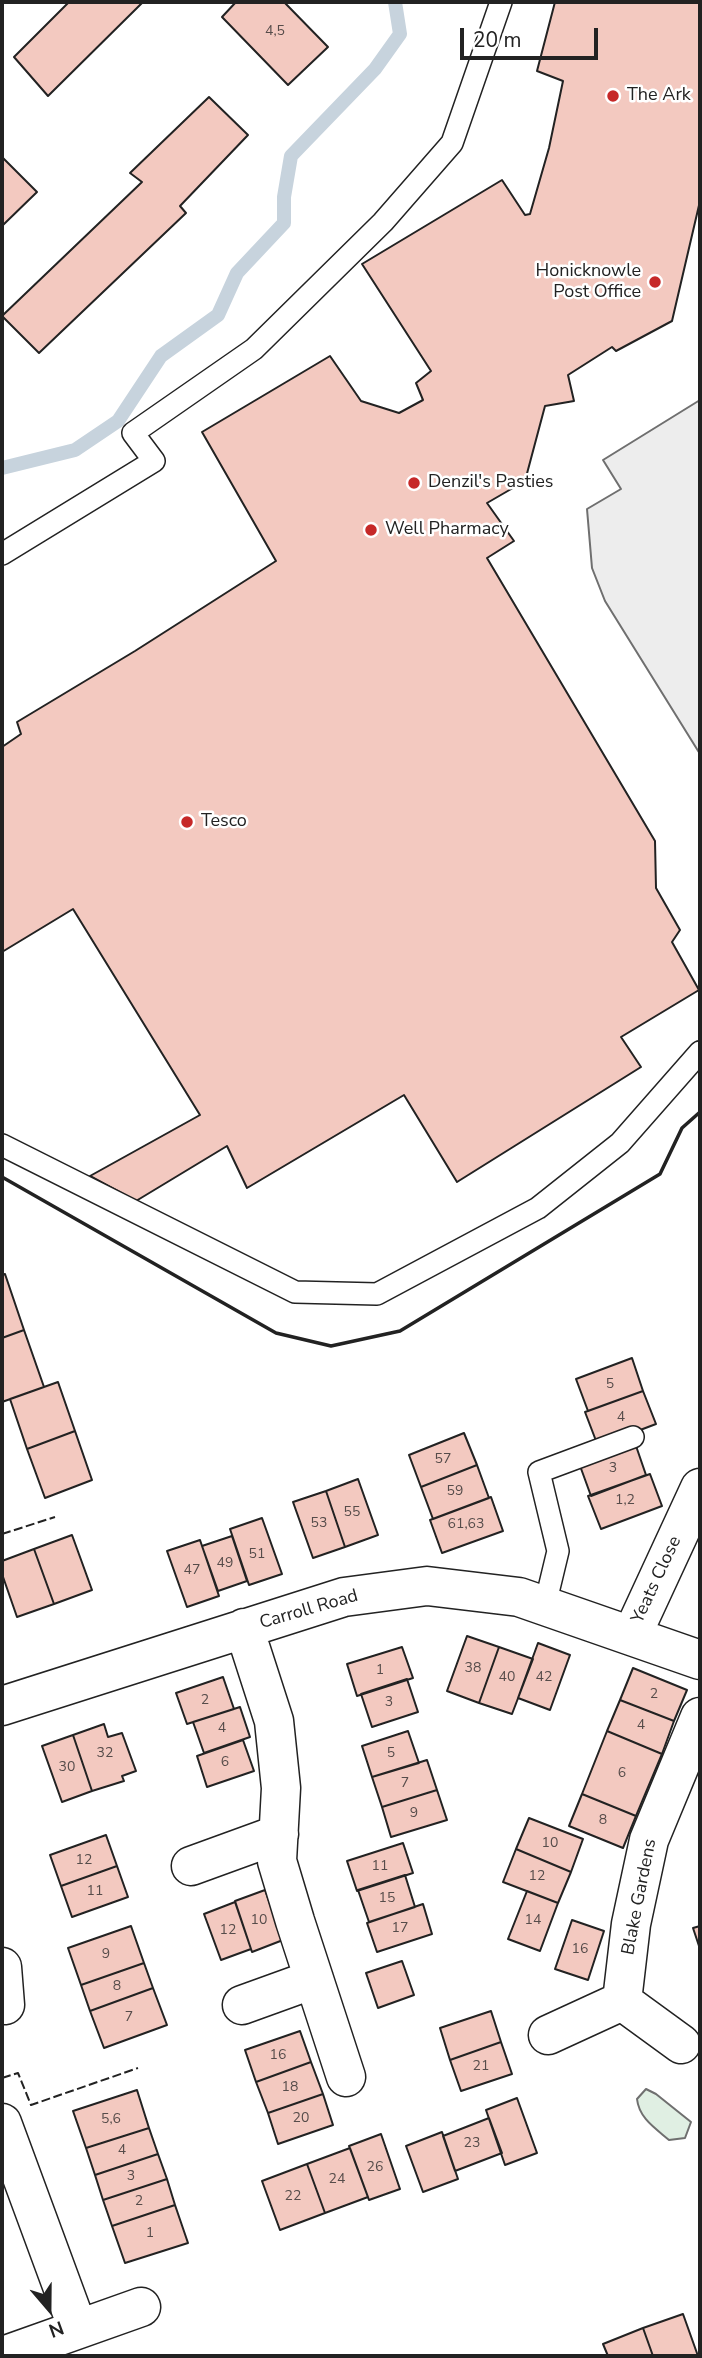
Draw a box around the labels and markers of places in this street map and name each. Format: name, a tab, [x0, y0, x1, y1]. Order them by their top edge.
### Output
place label: The Ark	[627, 85, 691, 107]
marker: The Ark	[605, 88, 621, 104]
place label: Honicknowle Post Office	[536, 261, 641, 304]
marker: Honicknowle Post Office	[647, 274, 663, 290]
place label: Denzil's Pasties	[428, 472, 553, 494]
marker: Denzil's Pasties	[406, 475, 422, 491]
place label: Well Pharmacy	[385, 519, 509, 541]
marker: Well Pharmacy	[363, 522, 379, 538]
place label: Tesco	[201, 811, 247, 833]
marker: Tesco	[179, 814, 195, 830]

